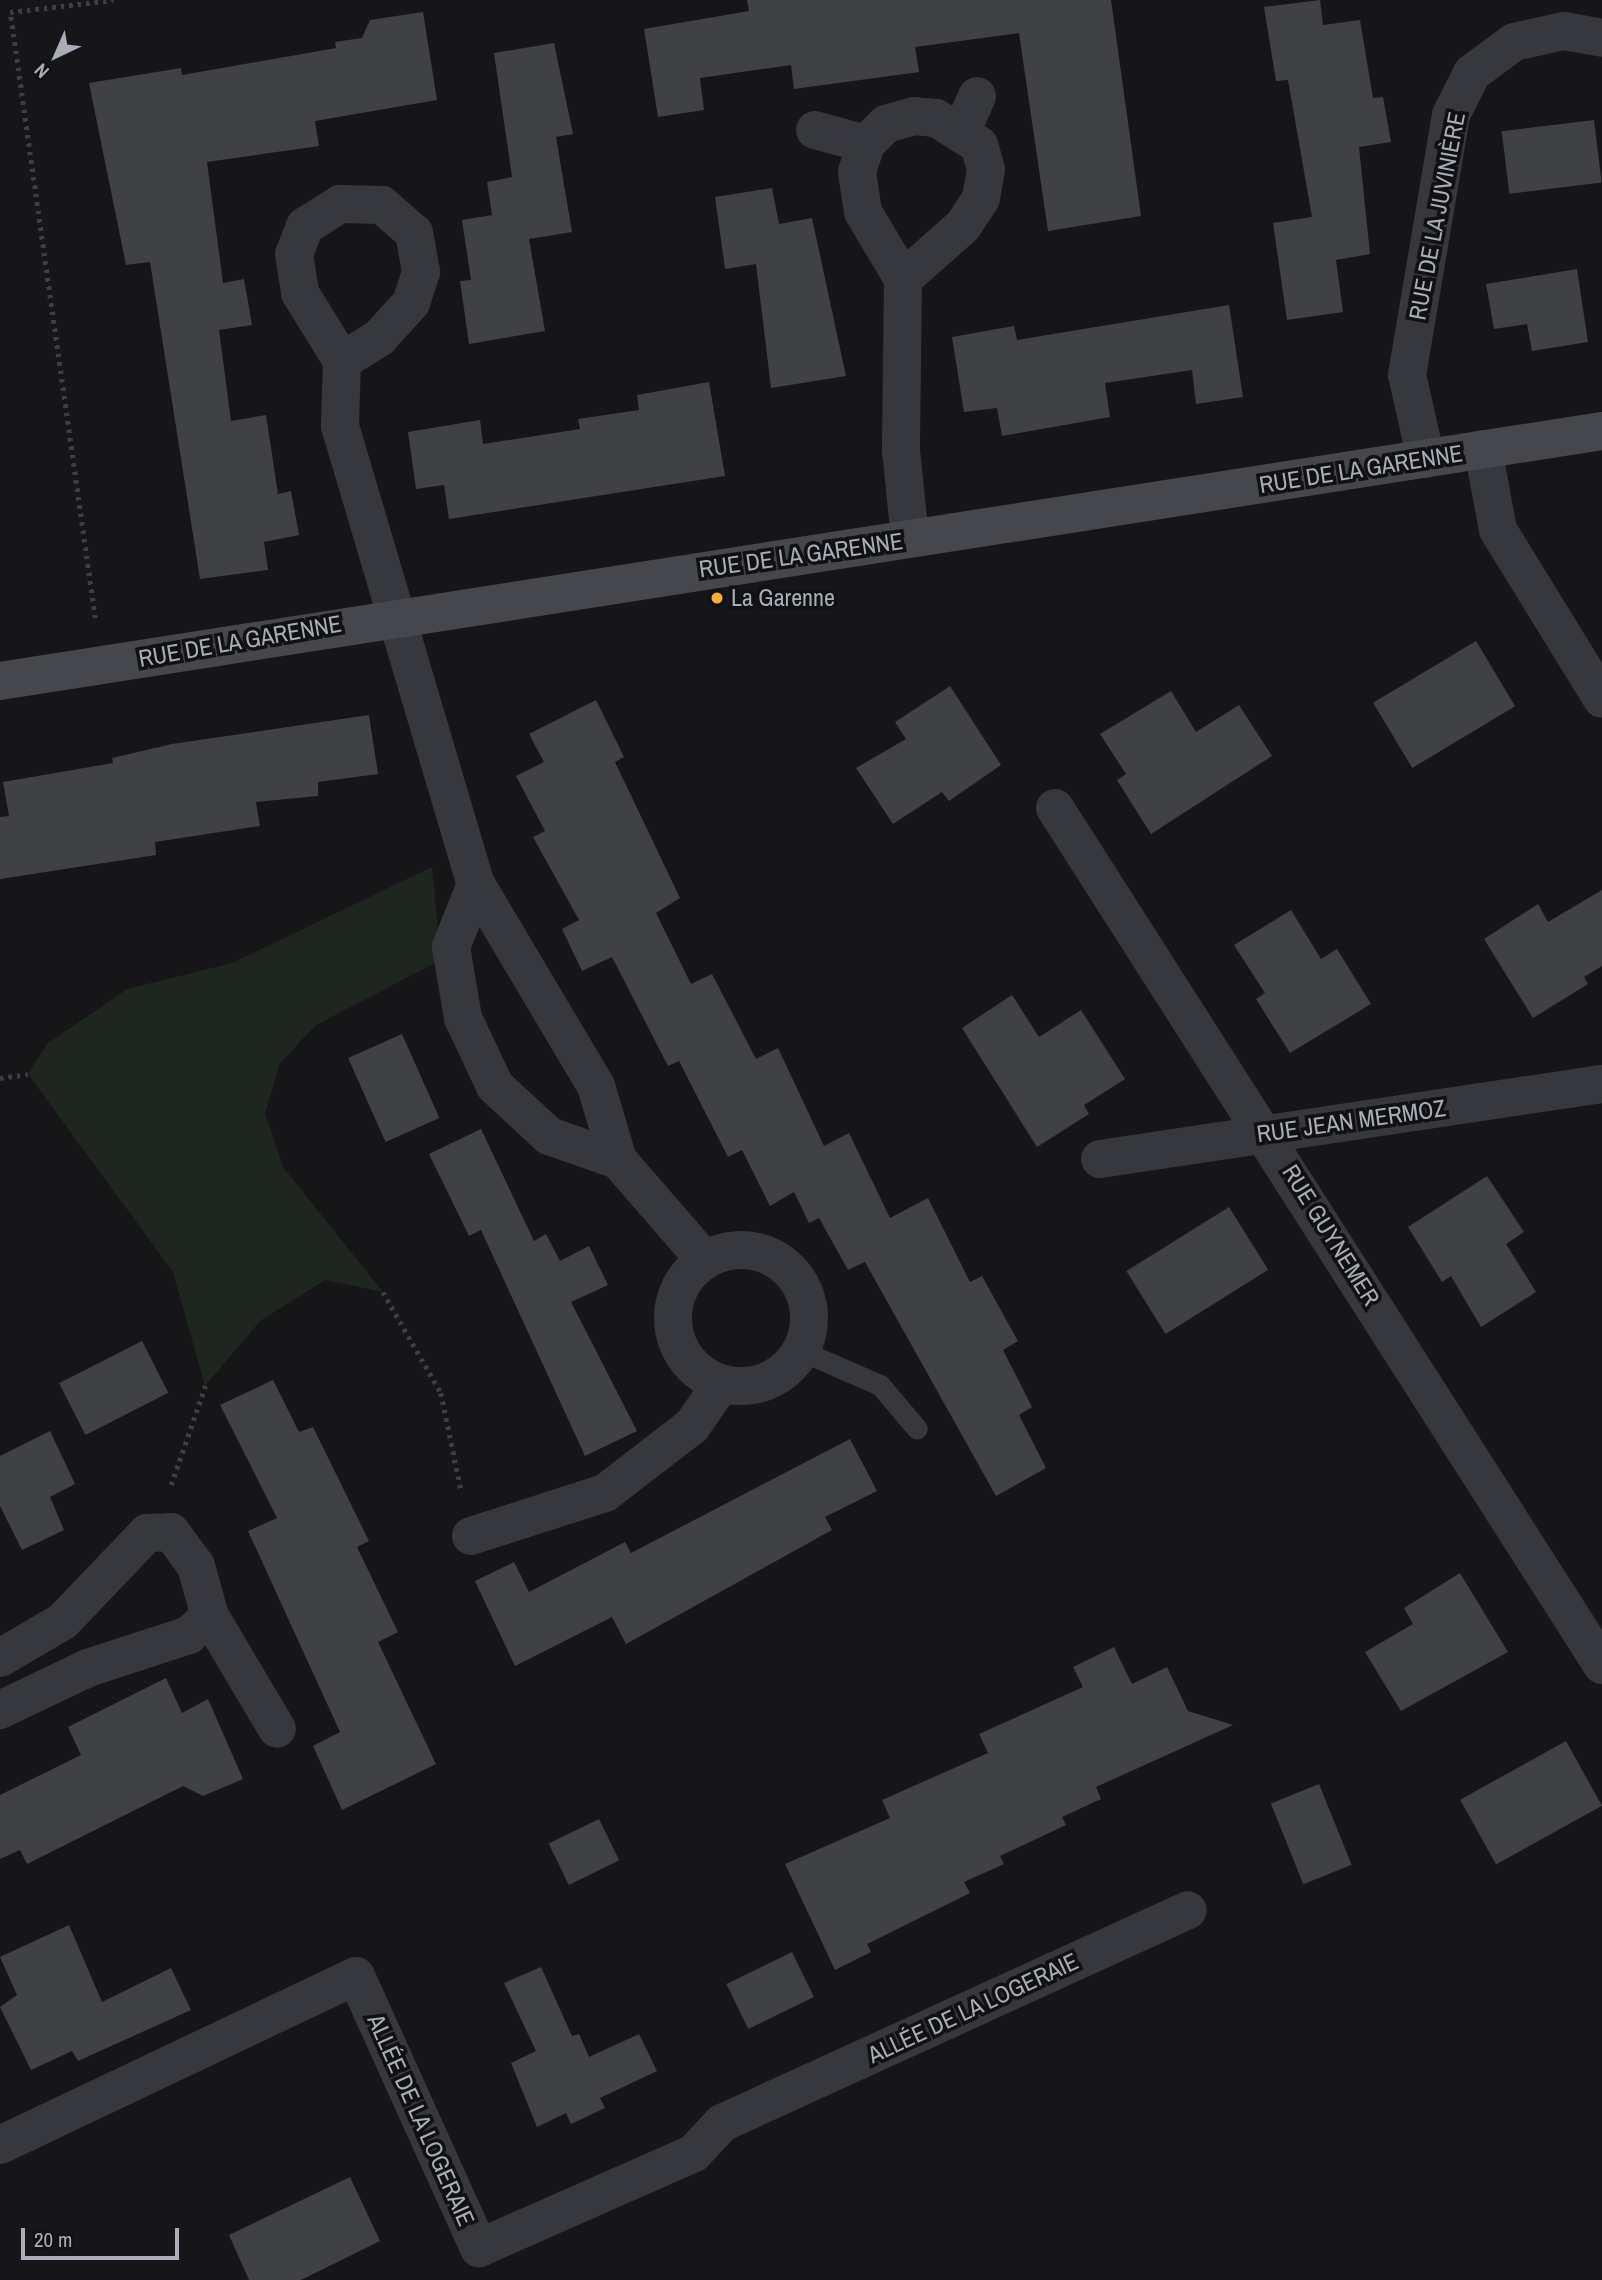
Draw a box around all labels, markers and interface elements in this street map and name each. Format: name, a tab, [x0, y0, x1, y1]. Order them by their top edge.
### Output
north arrow	[21, 21, 91, 91]
text: N	[28, 58, 54, 84]
street label: RUE DE LA JUVINIÈRE	[1403, 109, 1471, 323]
street label: RUE DE LA GARENNE	[1257, 439, 1465, 499]
street label: RUE DE LA GARENNE	[697, 526, 905, 584]
place label: La Garenne	[731, 584, 835, 612]
marker: La Garenne	[709, 590, 725, 606]
street label: RUE DE LA GARENNE	[136, 609, 344, 673]
street label: RUE JEAN MERMOZ	[1255, 1094, 1447, 1148]
street label: RUE GUYNEMER	[1276, 1159, 1386, 1311]
street label: ALLÉE DE LA LOGERAIE	[863, 1946, 1083, 2070]
street label: ALLÉE DE LA LOGERAIE	[361, 2009, 481, 2231]
scale bar	[24, 2214, 182, 2258]
text: 20 m	[34, 2225, 72, 2254]

